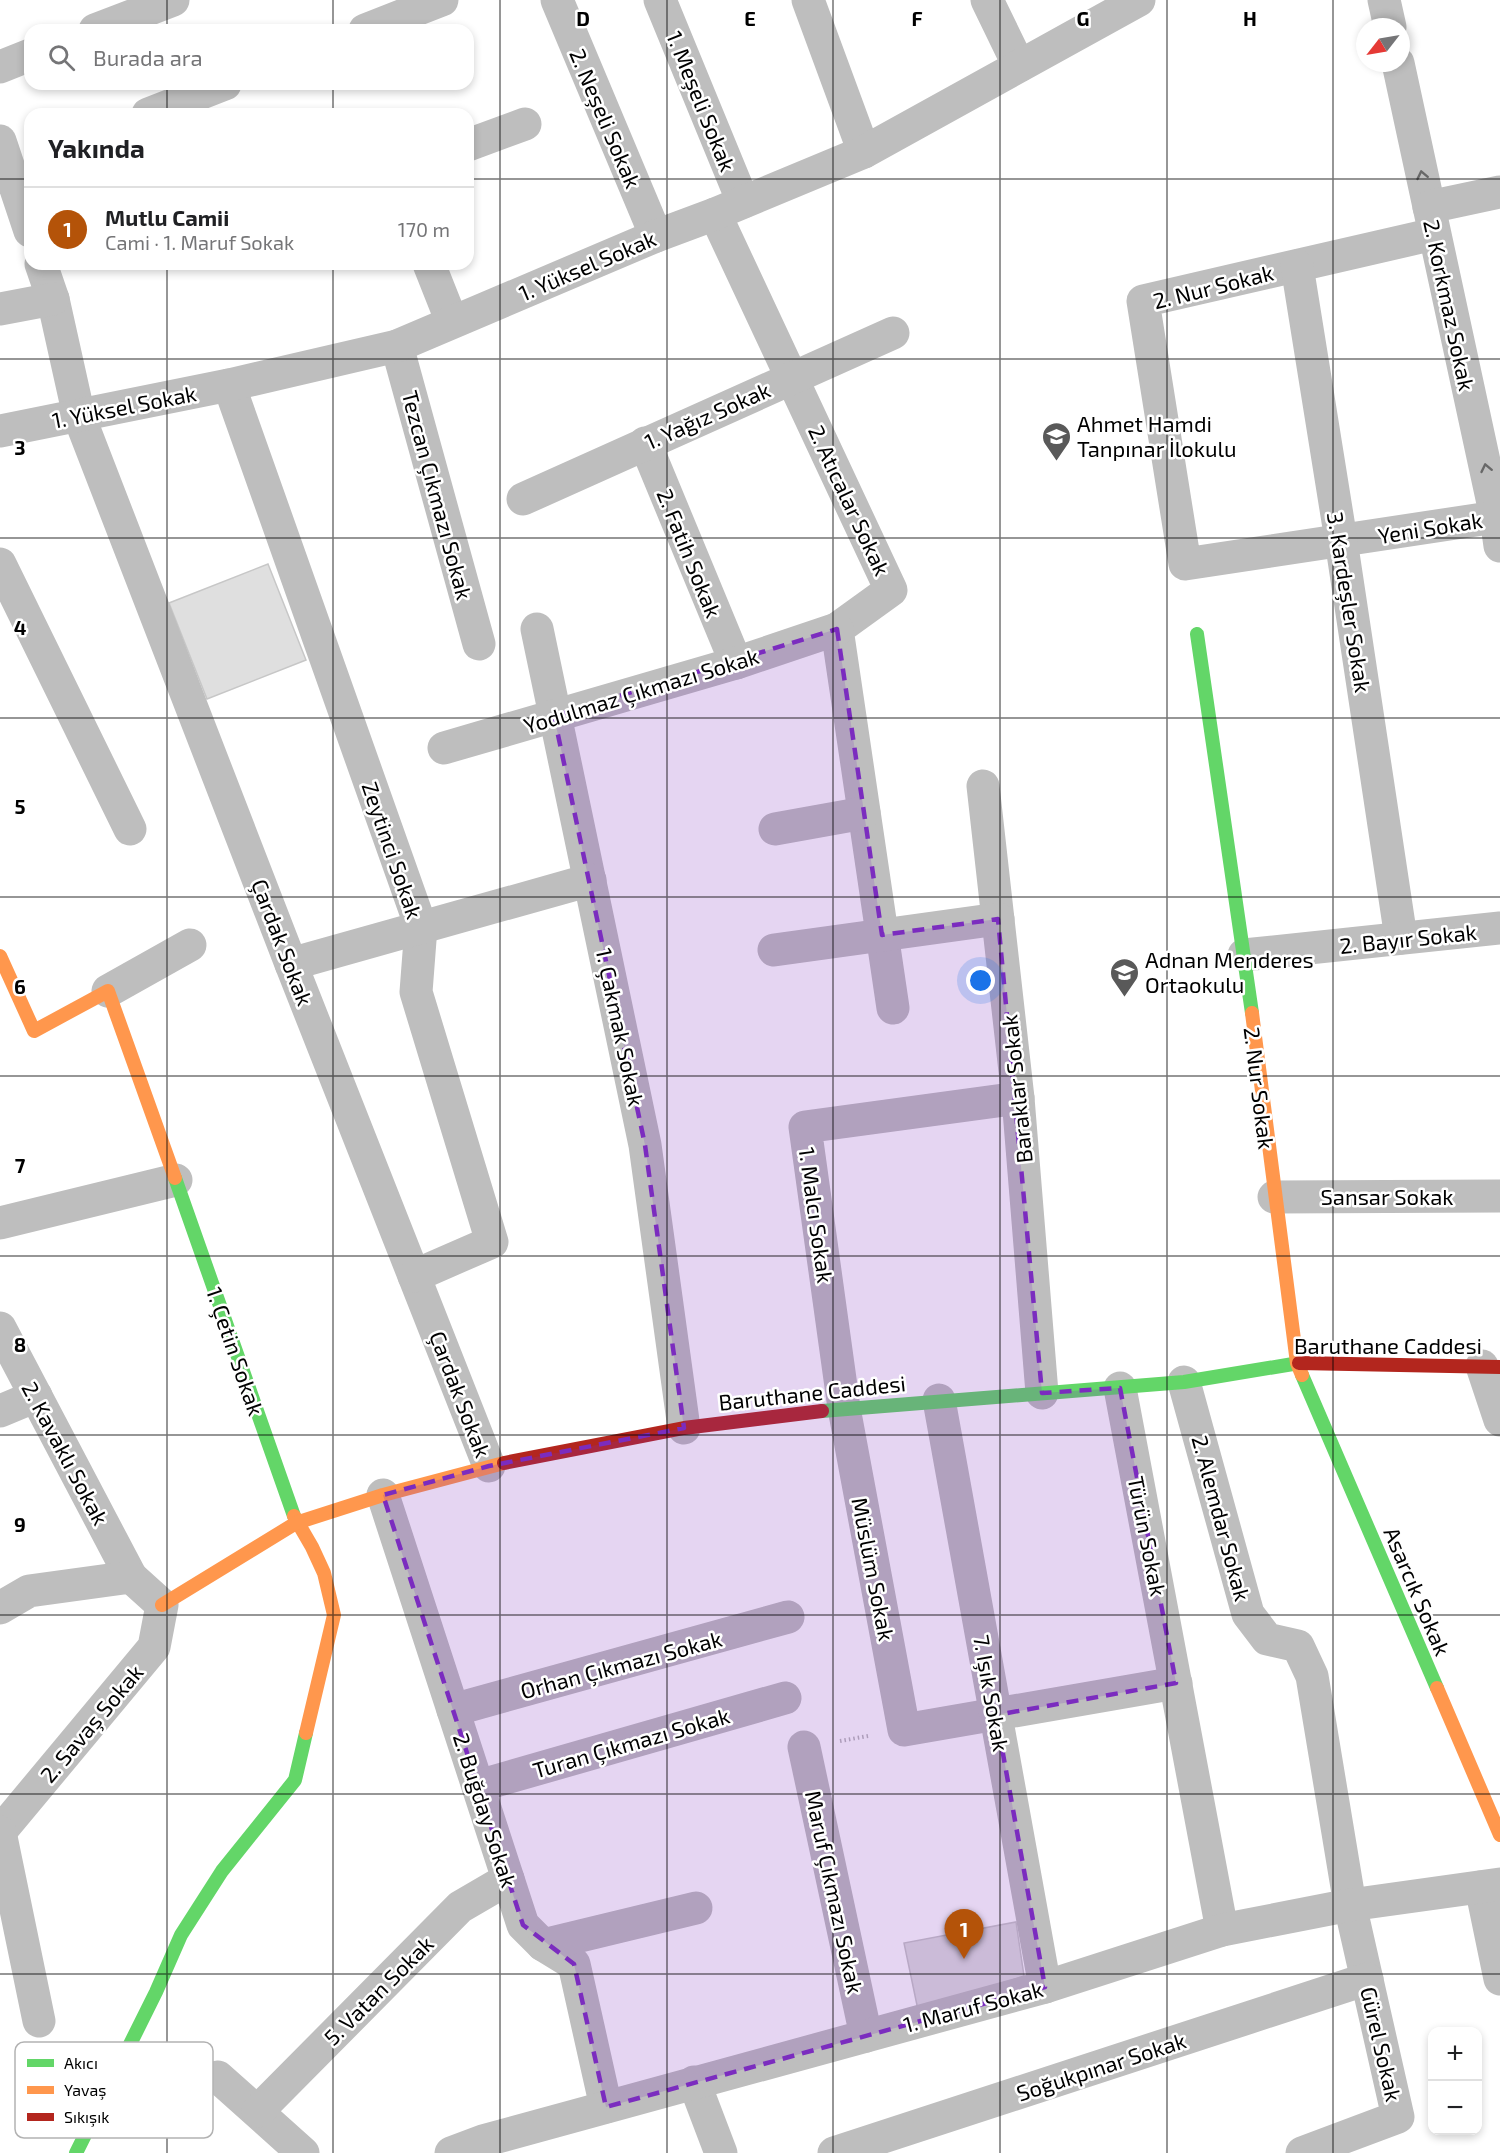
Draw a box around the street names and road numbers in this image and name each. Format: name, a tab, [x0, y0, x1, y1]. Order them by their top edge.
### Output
street label: 1. Meşeli Sokak	[660, 27, 742, 176]
street label: 2. Neşeli Sokak	[563, 44, 647, 192]
street label: 2. Korkmaz Sokak	[1419, 217, 1481, 393]
street label: 1. Yüksel Sokak	[515, 224, 659, 306]
street label: 2. Nur Sokak	[1150, 259, 1276, 313]
street label: 1. Yağız Sokak	[640, 376, 774, 454]
street label: 1. Yüksel Sokak	[50, 379, 198, 433]
street label: Tezcan Çıkmazı Sokak	[396, 388, 478, 603]
street label: 2. Atıcalar Sokak	[804, 421, 896, 579]
street label: 2. Fatih Sokak	[652, 485, 728, 621]
street label: Yeni Sokak	[1376, 506, 1484, 548]
street label: 3. Kardeşler Sokak	[1321, 510, 1377, 694]
street label: Yodulmaz Çıkmazı Sokak	[520, 642, 762, 740]
street label: Zeytinci Sokak	[357, 778, 429, 922]
street label: Çardak Sokak	[245, 875, 319, 1010]
street label: 2. Bayır Sokak	[1338, 918, 1478, 958]
street label: 1. Çakmak Sokak	[590, 946, 650, 1109]
street label: Baraklar Sokak	[995, 1014, 1037, 1164]
street label: 2. Nur Sokak	[1240, 1025, 1280, 1151]
street label: 1. Malcı Sokak	[795, 1145, 839, 1285]
street label: Sansar Sokak	[1320, 1183, 1454, 1209]
street label: 1. Çetin Sokak	[200, 1283, 270, 1419]
street label: Çardak Sokak	[423, 1327, 497, 1462]
street label: Baruthane Caddesi	[1294, 1332, 1482, 1358]
street label: Baruthane Caddesi	[717, 1369, 907, 1415]
street label: 2. Kavaklı Sokak	[17, 1377, 115, 1529]
street label: 2. Alemdar Sokak	[1187, 1432, 1257, 1604]
street label: Türün Sokak	[1124, 1474, 1172, 1598]
street label: Müslüm Sokak	[847, 1495, 901, 1643]
street label: Asarcık Sokak	[1379, 1523, 1457, 1659]
street label: Orhan Çıkmazı Sokak	[517, 1625, 725, 1705]
street label: 7. Işık Sokak	[967, 1633, 1015, 1754]
street label: 2. Savaş Sokak	[34, 1659, 149, 1788]
street label: Turan Çıkmazı Sokak	[530, 1701, 733, 1784]
street label: 2. Buğday Sokak	[449, 1730, 523, 1890]
street label: Maruf Çıkmazı Sokak	[799, 1788, 869, 1996]
street label: 5. Vatan Sokak	[318, 1930, 438, 2050]
street label: 1. Maruf Sokak	[900, 1975, 1046, 2037]
street label: Gürel Sokak	[1356, 1984, 1408, 2104]
street label: Soğukpınar Sokak	[1013, 2026, 1189, 2106]

